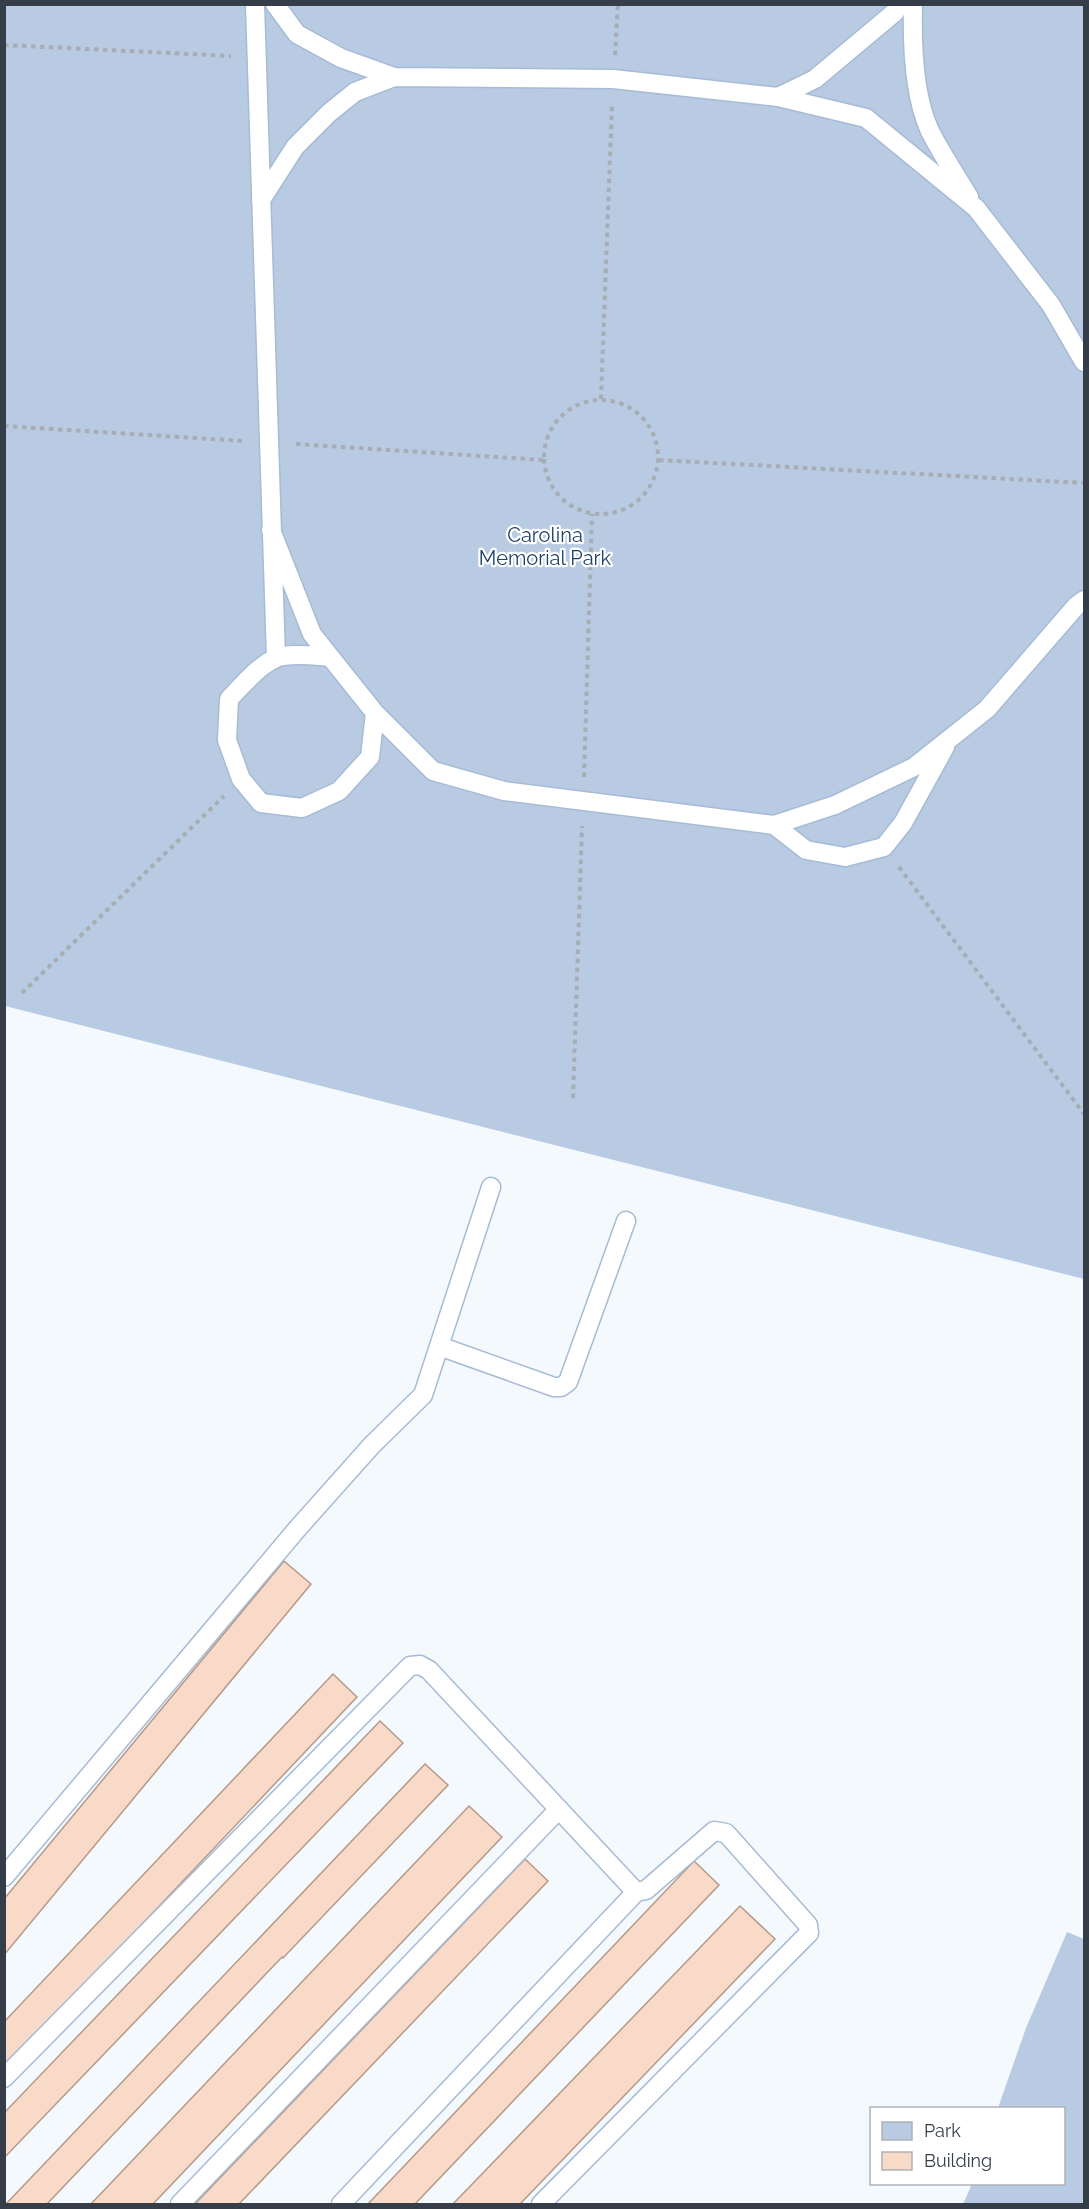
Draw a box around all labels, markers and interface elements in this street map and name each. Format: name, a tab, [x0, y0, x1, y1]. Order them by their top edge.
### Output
park label: Carolina Memorial Park	[479, 523, 612, 570]
legend	[870, 2107, 1065, 2185]
text: Park	[924, 2120, 961, 2141]
text: Building	[924, 2150, 992, 2171]

